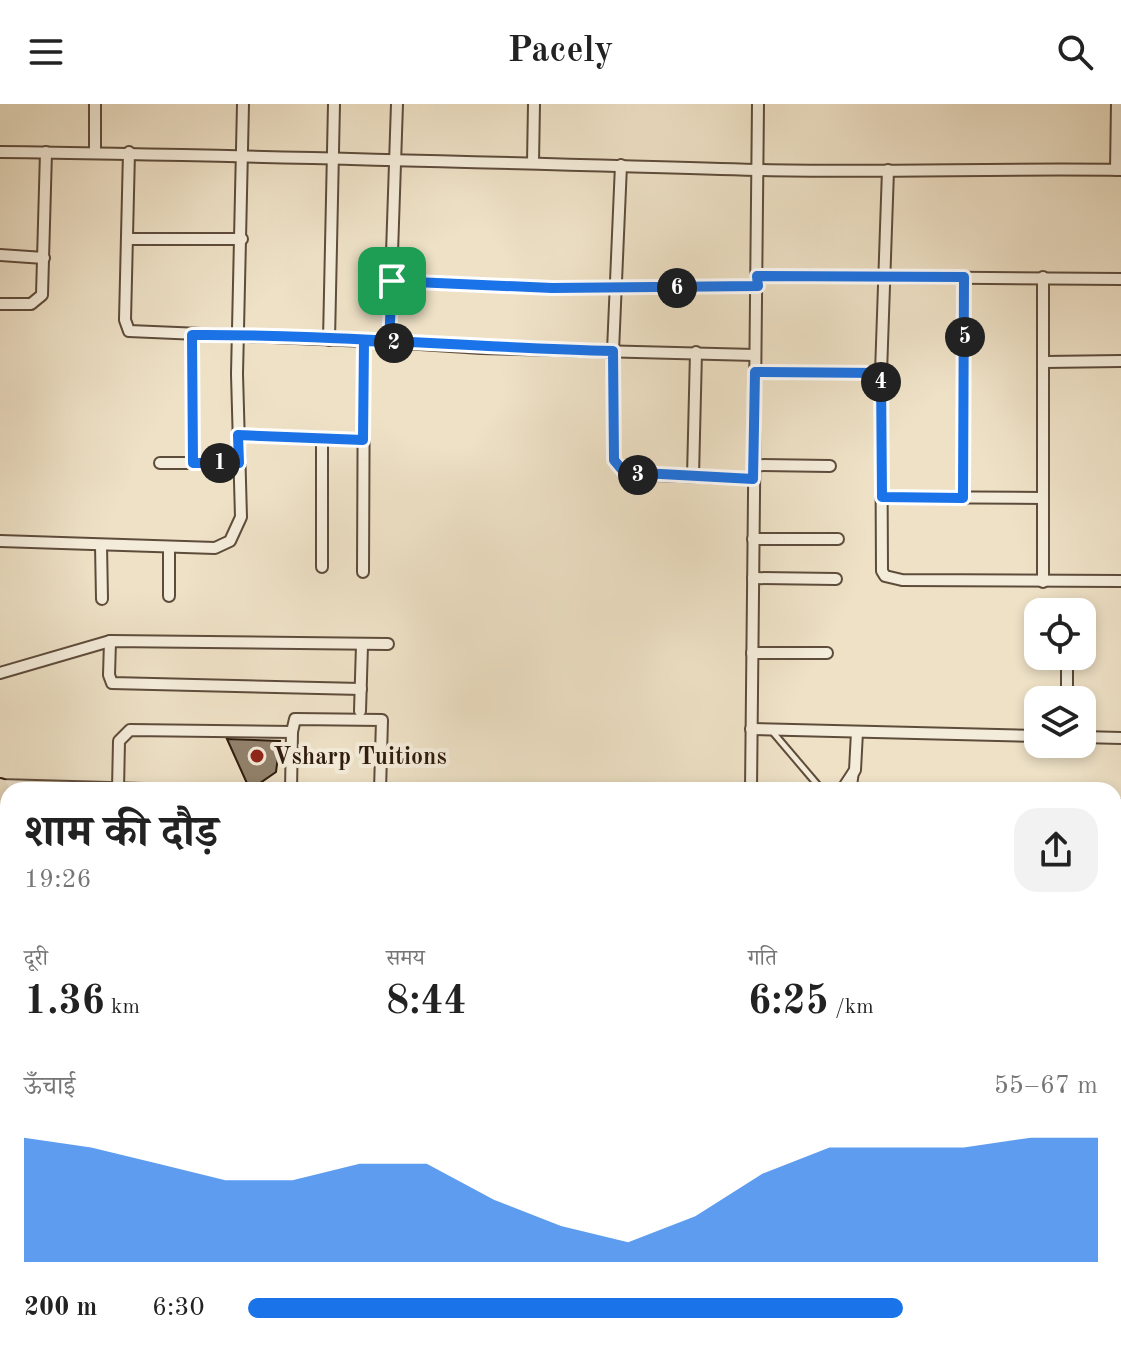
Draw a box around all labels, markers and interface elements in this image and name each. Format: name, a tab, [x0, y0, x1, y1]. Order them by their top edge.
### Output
icon: menu	[24, 30, 68, 74]
icon: search	[1053, 30, 1097, 74]
text: Pacely	[508, 34, 613, 70]
pin	[358, 247, 426, 315]
icon: arrive	[370, 259, 414, 303]
pin: 6	[657, 268, 697, 308]
text: 6	[671, 277, 683, 299]
pin: 5	[945, 317, 985, 357]
pin: 2	[374, 323, 414, 363]
text: 5	[959, 326, 971, 348]
text: 2	[388, 332, 400, 354]
pin: 4	[861, 362, 901, 402]
text: 4	[875, 371, 887, 393]
pin: 1	[200, 443, 240, 483]
text: 1	[214, 452, 226, 474]
pin: 3	[618, 455, 658, 495]
text: 3	[632, 464, 644, 486]
map controls	[1024, 598, 1096, 758]
button: locate	[1024, 598, 1096, 670]
button: layers	[1024, 686, 1096, 758]
place label: Vsharp Tuitions	[273, 746, 447, 770]
marker: Vsharp Tuitions	[248, 747, 266, 765]
button: share	[1014, 808, 1098, 892]
text: शाम की दौड़	[24, 812, 218, 856]
text: 19:26	[24, 867, 92, 893]
text: दूरी	[24, 948, 48, 970]
text: समय	[386, 948, 425, 970]
text: गति	[748, 948, 777, 970]
text: 1.36	[24, 983, 105, 1023]
text: 8:44	[386, 983, 467, 1023]
text: 6:25	[748, 983, 829, 1023]
text: km	[105, 996, 140, 1018]
text: /km	[829, 996, 874, 1018]
text: 55–67 m	[994, 1073, 1098, 1099]
text: ऊँचाई	[24, 1074, 75, 1100]
text: 200 m	[24, 1295, 97, 1321]
text: 6:30	[152, 1295, 205, 1321]

